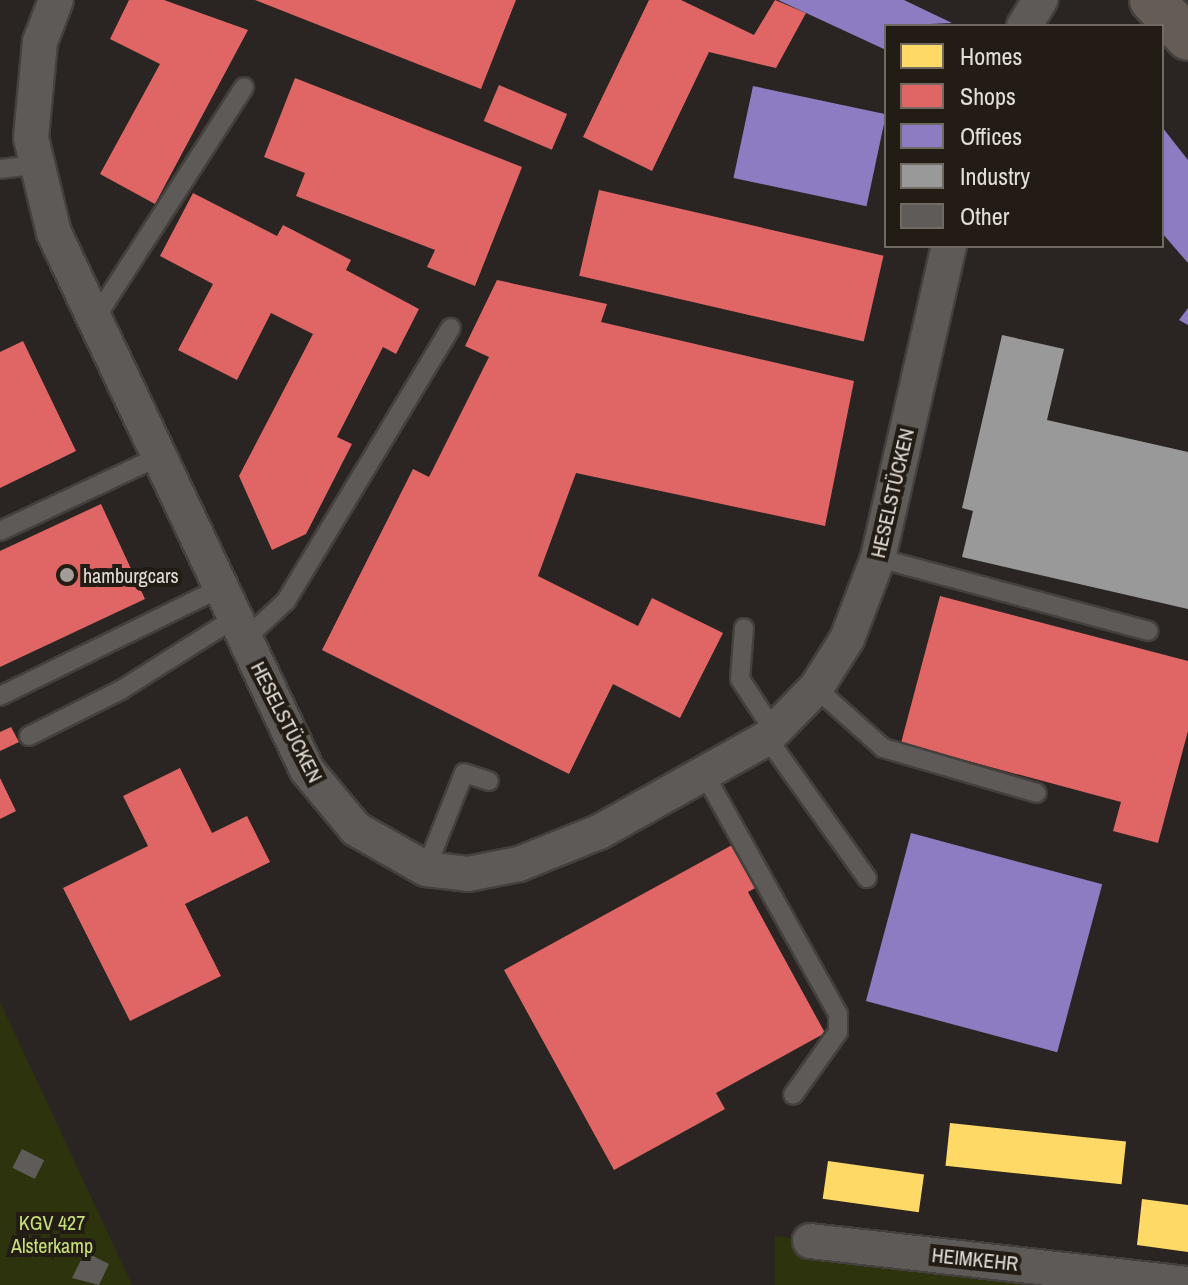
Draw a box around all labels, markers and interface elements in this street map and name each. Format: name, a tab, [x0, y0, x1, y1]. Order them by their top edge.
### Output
legend	[884, 24, 1164, 248]
text: Homes	[960, 40, 1022, 72]
text: Shops	[960, 80, 1016, 112]
text: Offices	[960, 120, 1022, 152]
text: Industry	[960, 160, 1030, 192]
text: Other	[960, 200, 1009, 232]
street label: HESELSTÜCKEN	[865, 426, 919, 560]
place label: hamburgcars	[83, 563, 179, 587]
marker: hamburgcars	[58, 566, 76, 584]
street label: HESELSTÜCKEN	[246, 658, 328, 786]
park label: KGV 427 Alsterkamp	[11, 1210, 93, 1257]
street label: HEIMKEHR	[931, 1243, 1019, 1275]

